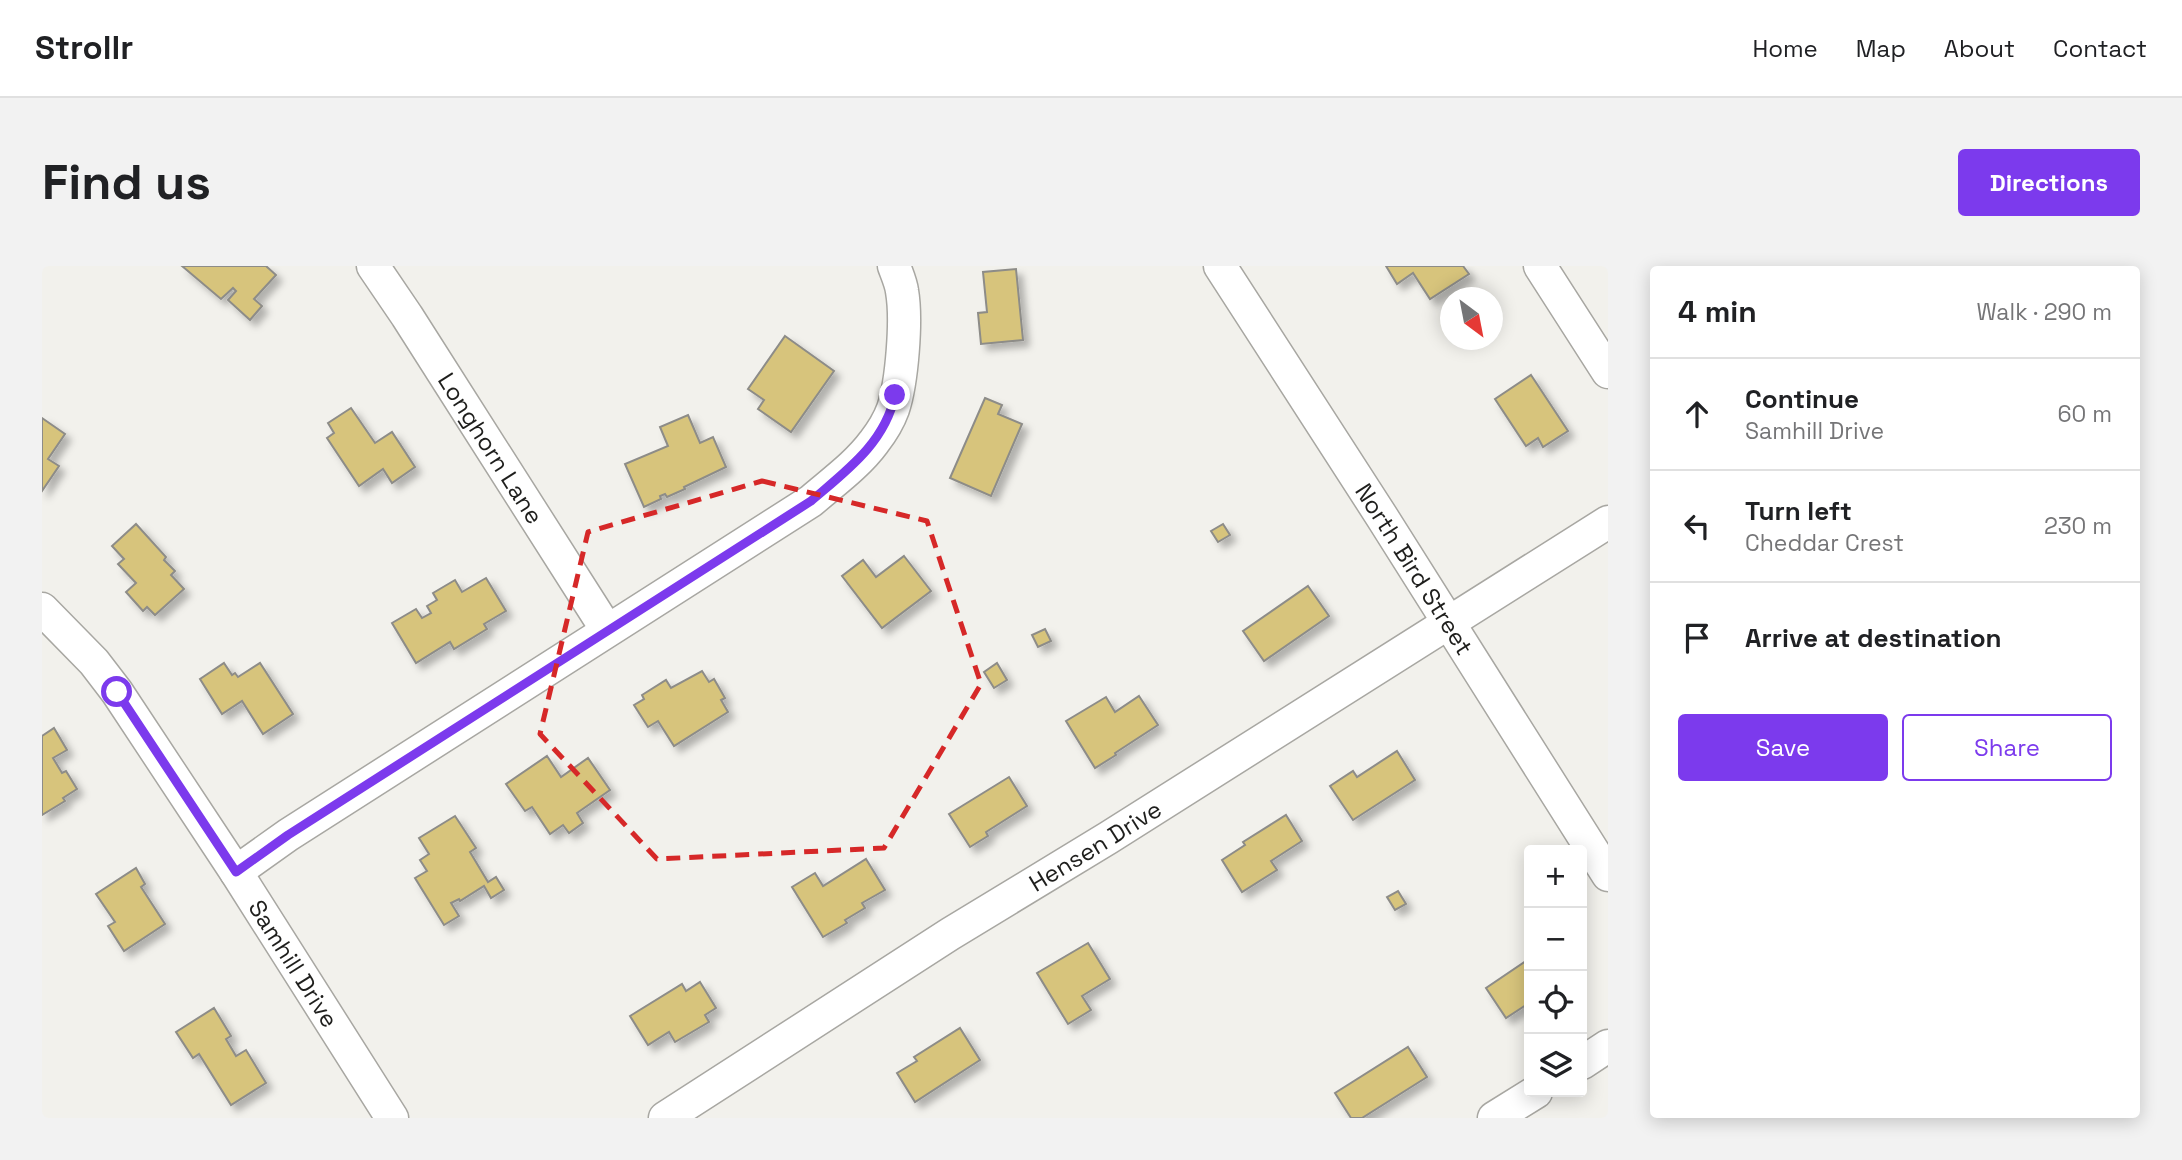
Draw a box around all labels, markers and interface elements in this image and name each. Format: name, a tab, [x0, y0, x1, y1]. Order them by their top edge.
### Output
text: Strollr	[35, 27, 133, 69]
text: Home	[1752, 33, 1818, 64]
text: Map	[1856, 33, 1906, 64]
text: About	[1944, 33, 2015, 64]
text: Contact	[2053, 33, 2147, 64]
button: Directions	[1958, 149, 2140, 216]
text: Find us	[42, 151, 211, 213]
north arrow	[1440, 287, 1503, 350]
text: 4 min	[1678, 292, 1757, 331]
text: Walk · 290 m	[1976, 297, 2112, 327]
street label: Longhorn Lane	[431, 367, 551, 529]
route end	[879, 379, 910, 410]
text: Continue	[1745, 382, 1859, 416]
icon: ahead	[1678, 395, 1716, 433]
text: 60 m	[2057, 399, 2112, 429]
text: Samhill Drive	[1745, 416, 1884, 446]
street label: North Bird Street	[1349, 477, 1480, 660]
text: Turn left	[1745, 494, 1852, 528]
icon: left	[1678, 507, 1716, 545]
text: 230 m	[2044, 511, 2112, 541]
text: Cheddar Crest	[1745, 528, 1904, 558]
icon: arrive	[1678, 619, 1716, 657]
text: Arrive at destination	[1745, 621, 2002, 655]
route start	[101, 676, 132, 707]
button: Save	[1678, 714, 1888, 781]
button: Share	[1902, 714, 2112, 781]
street label: Hensen Drive	[1023, 793, 1167, 898]
map controls	[1524, 845, 1587, 1097]
button: +	[1524, 845, 1587, 908]
street label: Samhill Drive	[242, 894, 346, 1033]
button: −	[1524, 908, 1587, 971]
button: locate	[1524, 971, 1587, 1034]
button: layers	[1524, 1034, 1587, 1097]

